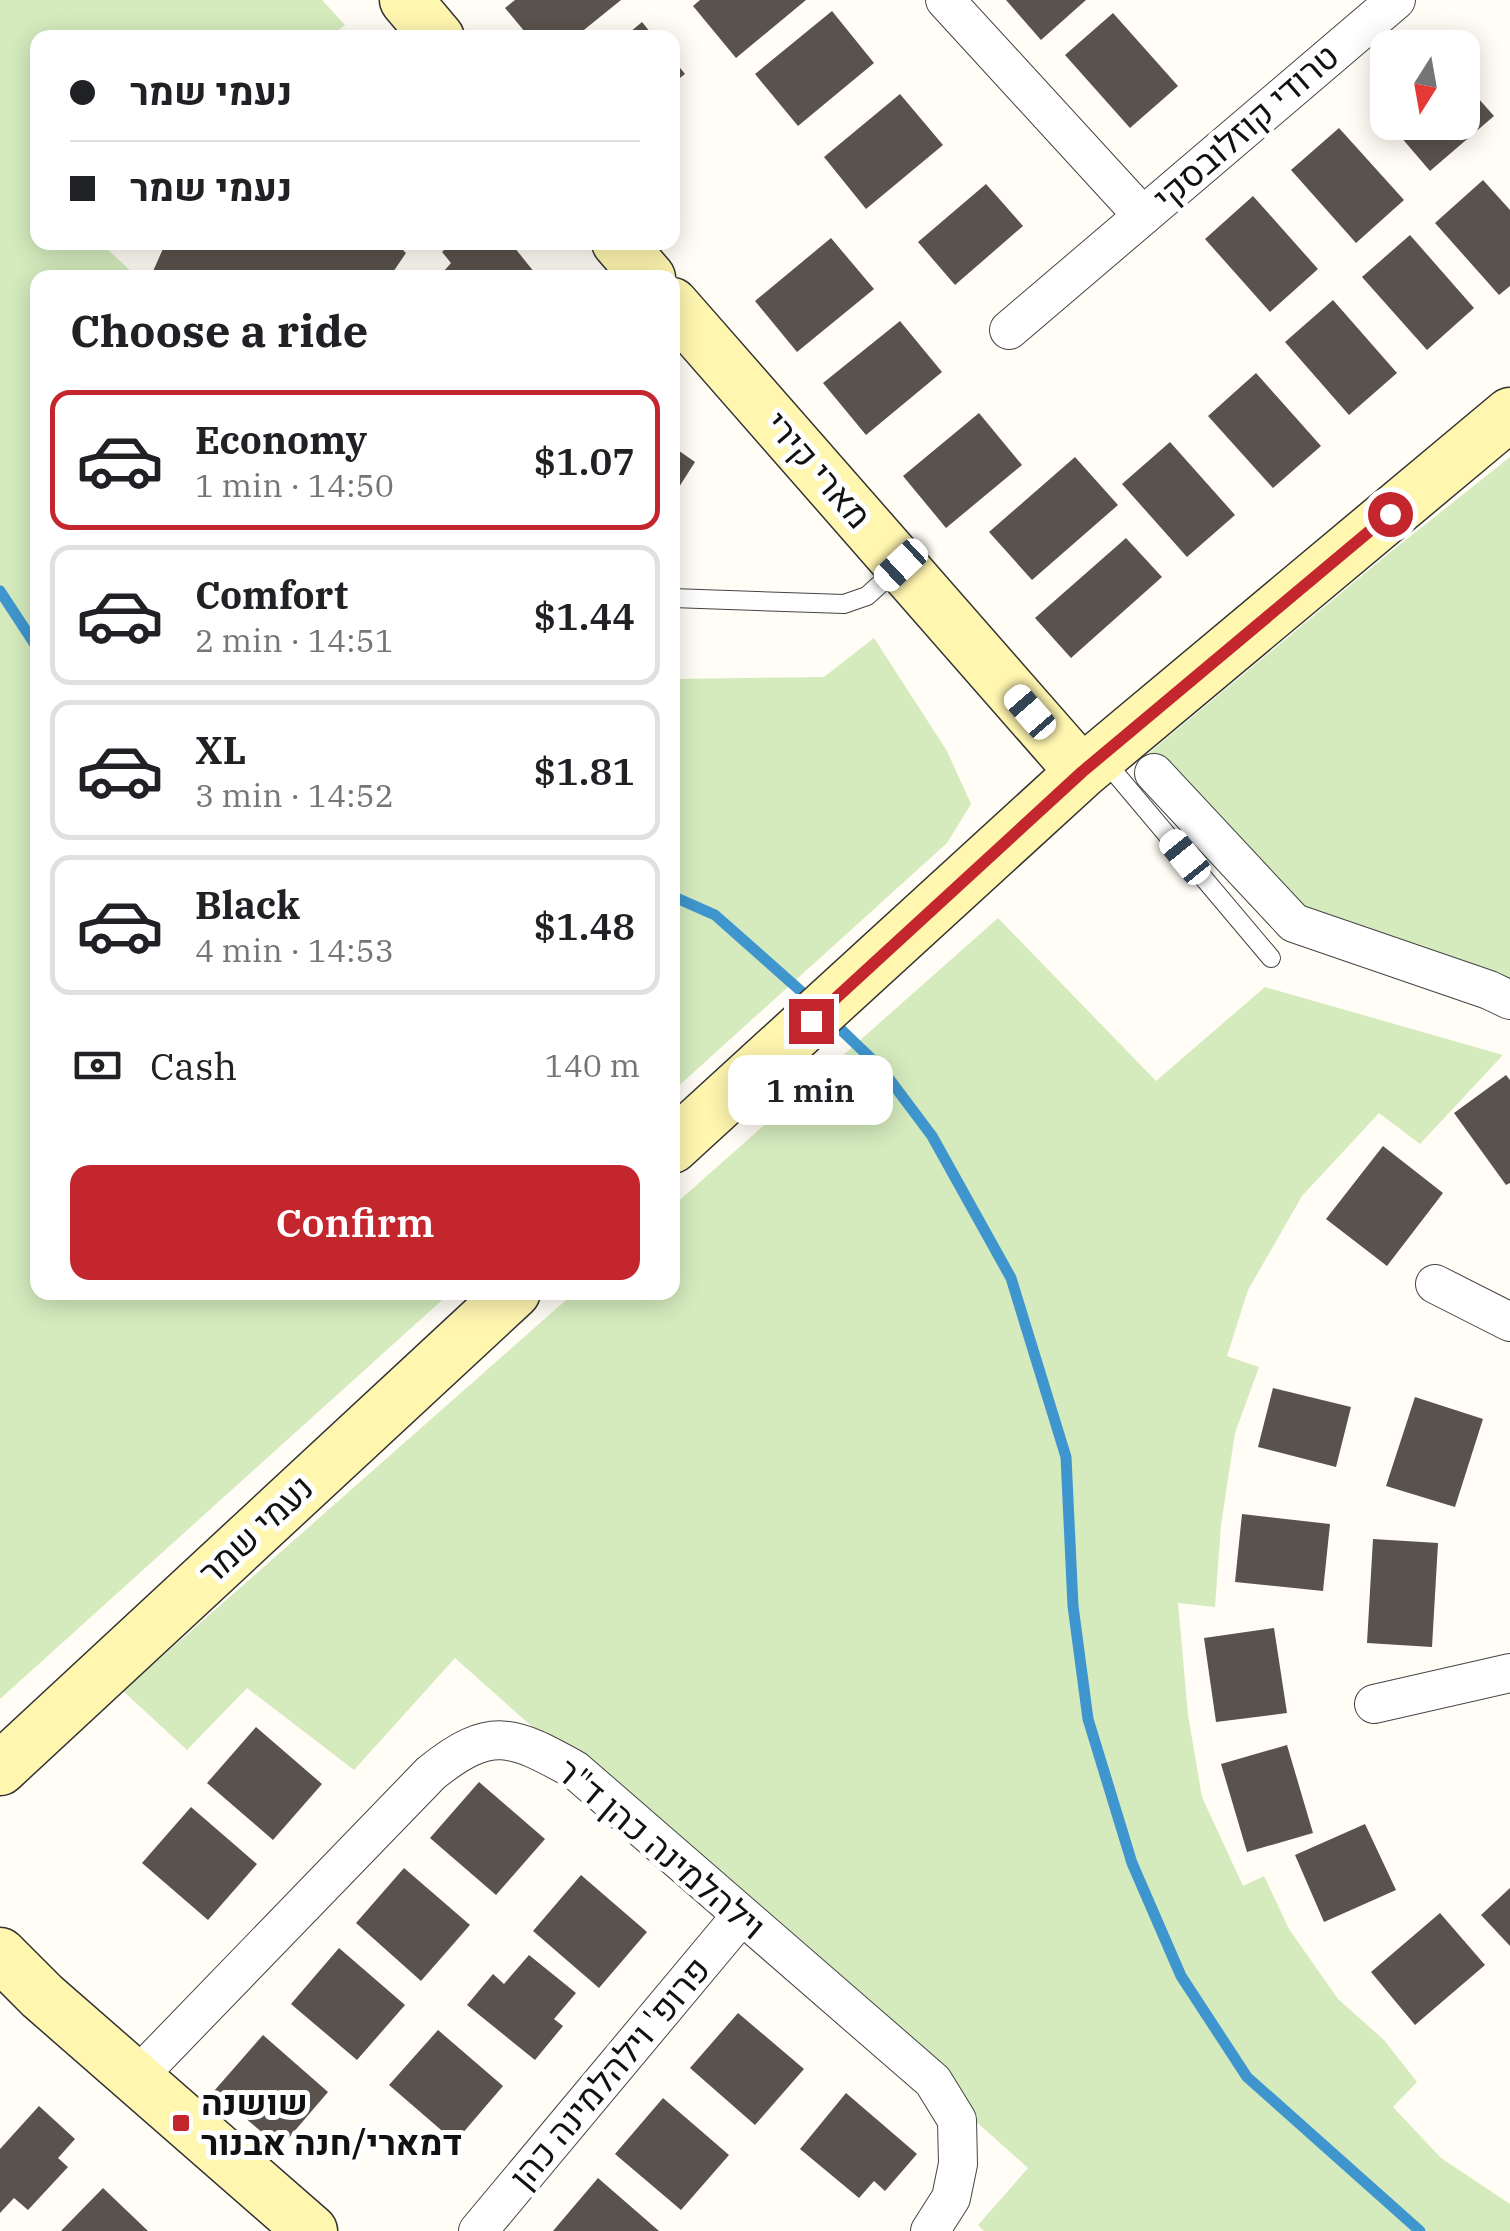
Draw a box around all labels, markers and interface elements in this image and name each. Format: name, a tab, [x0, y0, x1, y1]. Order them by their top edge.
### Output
north arrow	[1370, 30, 1480, 140]
map controls	[1370, 30, 1480, 140]
street label: טרודי קוזלובסקי	[1143, 33, 1348, 220]
text: נעמי שמר	[130, 66, 292, 115]
text: נעמי שמר	[130, 162, 292, 211]
text: Choose a ride	[70, 301, 368, 359]
street label: מארי קירי	[755, 401, 882, 537]
icon: car	[75, 415, 165, 505]
text: Economy	[195, 415, 367, 464]
text: $1.07	[533, 436, 635, 485]
text: 1 min · 14:50	[195, 464, 394, 506]
route start	[1368, 492, 1413, 537]
car	[869, 534, 933, 596]
icon: car	[75, 570, 165, 660]
text: Comfort	[195, 570, 348, 619]
text: $1.44	[533, 591, 635, 640]
text: 2 min · 14:51	[195, 619, 394, 661]
car	[999, 680, 1061, 744]
icon: car	[75, 725, 165, 815]
text: XL	[195, 725, 246, 774]
text: $1.81	[533, 746, 635, 795]
text: 3 min · 14:52	[195, 774, 394, 816]
car	[1154, 824, 1216, 890]
icon: car	[75, 880, 165, 970]
text: Black	[195, 880, 300, 929]
text: $1.48	[533, 901, 635, 950]
text: 4 min · 14:53	[195, 929, 394, 971]
route end	[789, 999, 834, 1044]
icon: cash	[70, 1038, 125, 1093]
text: Cash	[150, 1041, 237, 1090]
text: 140 m	[544, 1044, 640, 1086]
callout: 1 min	[728, 1056, 894, 1126]
text: 1 min	[766, 1069, 855, 1111]
button: Confirm	[70, 1165, 640, 1280]
street label: נעמי שמר	[188, 1464, 323, 1594]
street label: וילהלמינה כהן ד"ר	[548, 1747, 776, 1949]
street label: פרופ' וילהלמינה כהן	[499, 1947, 720, 2198]
place label: שושנה דמארי/חנה אבנור	[201, 2079, 462, 2165]
marker: שושנה דמארי/חנה אבנור	[170, 2112, 192, 2134]

